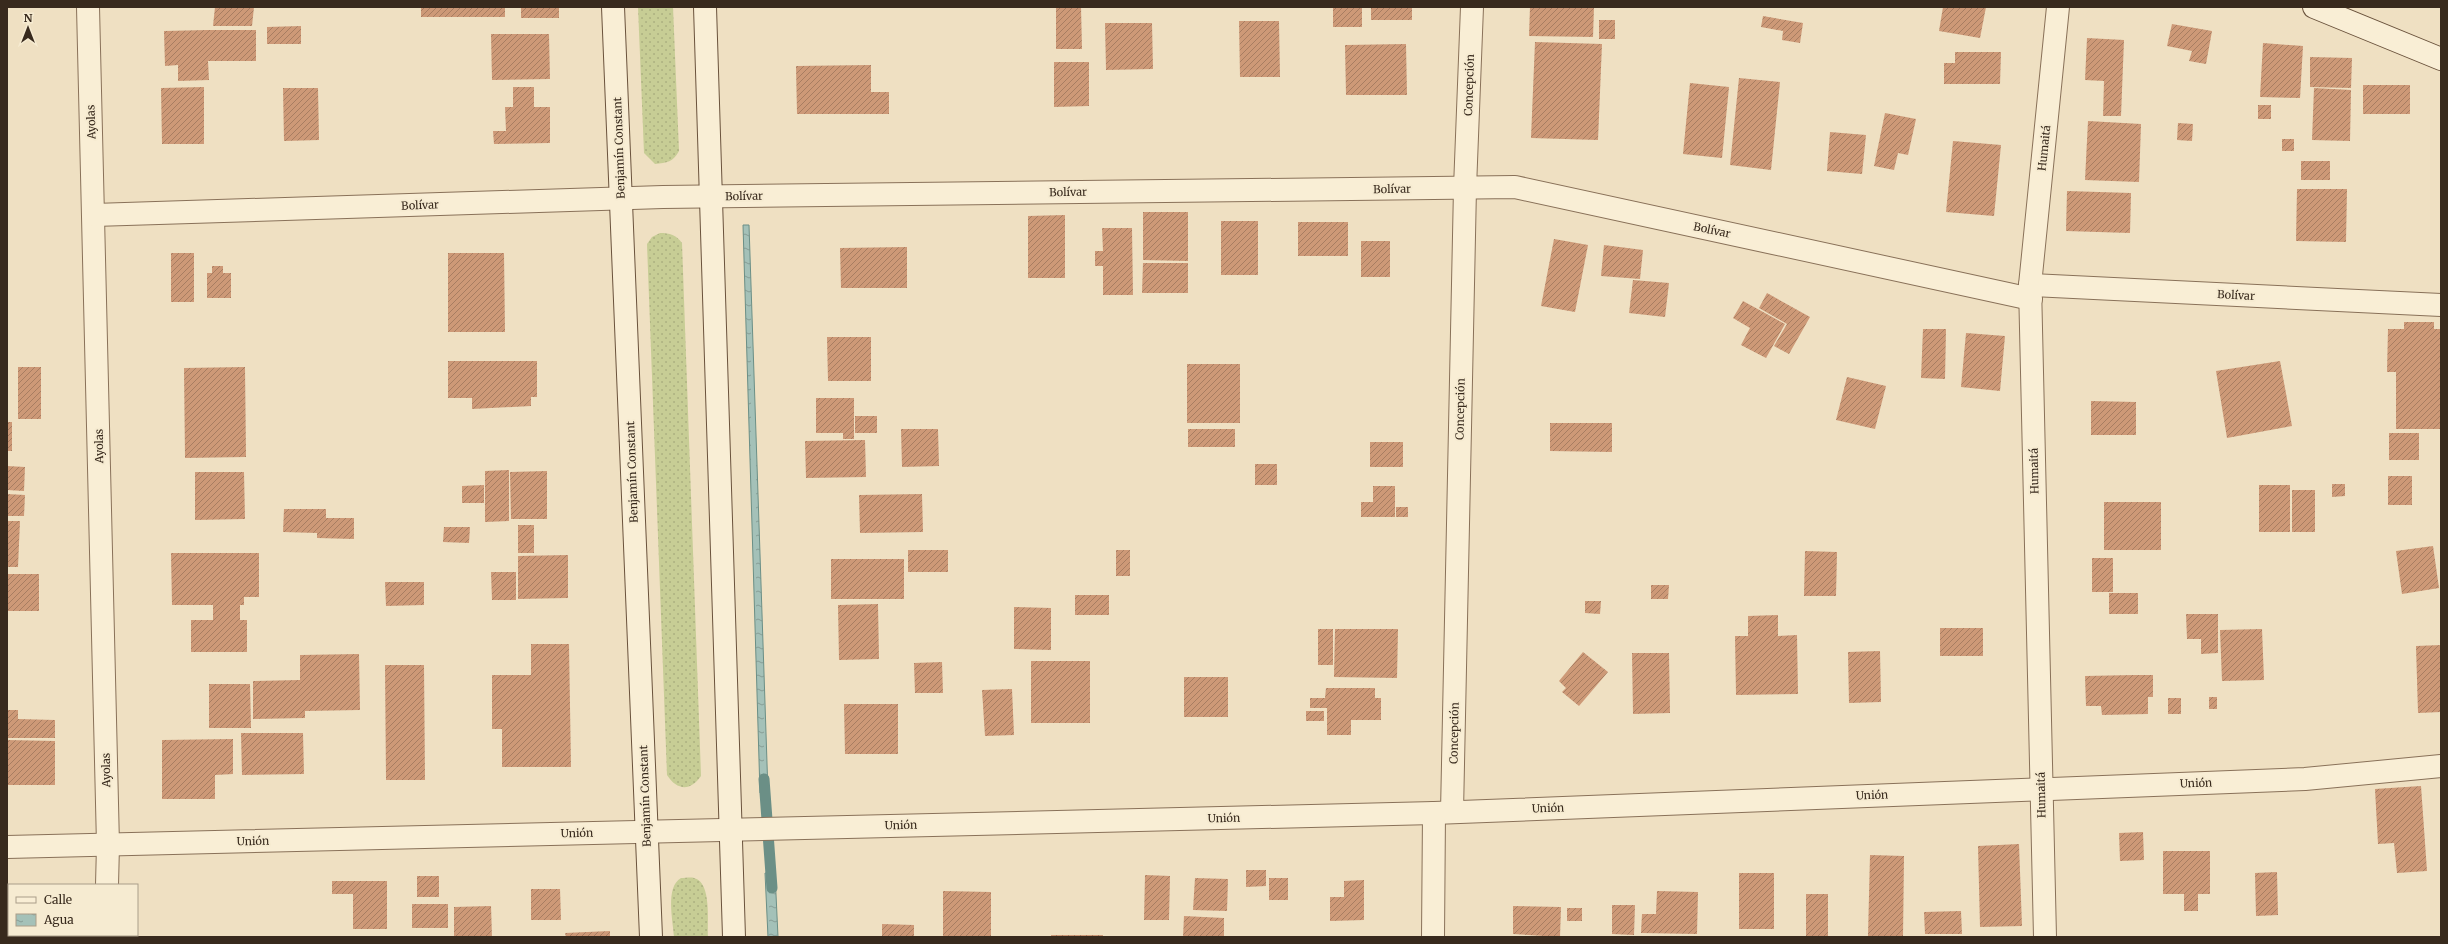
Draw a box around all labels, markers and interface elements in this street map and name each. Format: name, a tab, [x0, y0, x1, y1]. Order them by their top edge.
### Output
north arrow	[8, 8, 48, 48]
text: N	[24, 11, 33, 25]
street label: Concepción	[1461, 53, 1477, 116]
street label: Benjamín Constant	[610, 96, 628, 199]
street label: Ayolas	[83, 105, 99, 140]
street label: Humaitá	[2035, 124, 2053, 172]
street label: Bolívar	[1373, 182, 1411, 196]
street label: Bolívar	[1049, 185, 1087, 199]
street label: Bolívar	[725, 189, 763, 203]
street label: Bolívar	[401, 197, 439, 213]
street label: Bolívar	[1692, 219, 1732, 241]
street label: Bolívar	[2217, 287, 2255, 303]
street label: Concepción	[1452, 377, 1468, 440]
street label: Benjamín Constant	[623, 420, 641, 523]
street label: Ayolas	[92, 429, 106, 464]
street label: Humaitá	[2027, 448, 2041, 494]
street label: Concepción	[1446, 701, 1462, 764]
street label: Benjamín Constant	[636, 744, 654, 847]
street label: Ayolas	[99, 753, 113, 788]
street label: Humaitá	[2034, 772, 2048, 818]
street label: Unión	[2180, 775, 2213, 791]
street label: Unión	[1856, 787, 1889, 803]
street label: Unión	[1532, 800, 1565, 816]
street label: Unión	[1208, 811, 1241, 825]
street label: Unión	[885, 818, 918, 832]
street label: Unión	[561, 826, 594, 840]
street label: Unión	[237, 834, 270, 848]
legend	[8, 884, 138, 936]
text: Calle	[44, 892, 72, 907]
text: Agua	[43, 912, 74, 927]

